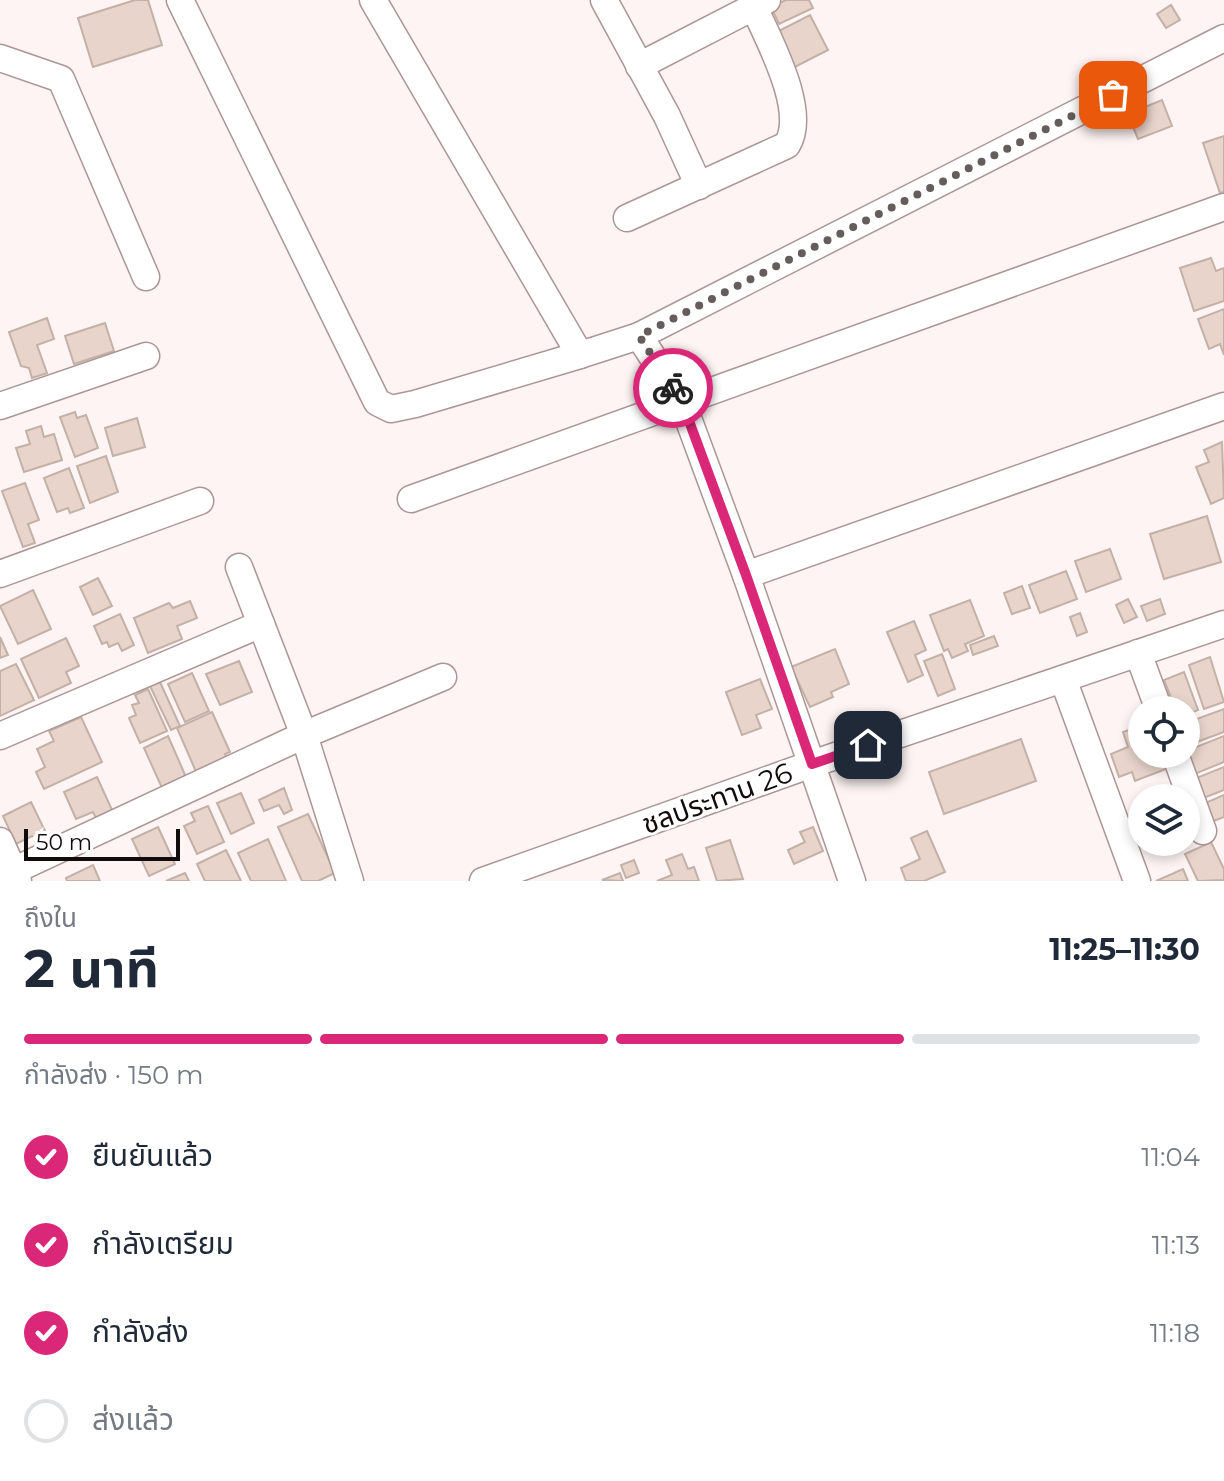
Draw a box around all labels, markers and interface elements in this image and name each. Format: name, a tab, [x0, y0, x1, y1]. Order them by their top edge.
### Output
pin	[1079, 61, 1147, 129]
icon: bag	[1091, 73, 1135, 117]
courier	[633, 348, 713, 428]
icon: bike	[651, 366, 695, 410]
map controls	[1128, 696, 1200, 856]
button: locate	[1128, 696, 1200, 768]
pin	[834, 711, 902, 779]
icon: home	[846, 723, 890, 767]
street label: ชลประทาน 26	[637, 755, 797, 841]
button: layers	[1128, 784, 1200, 856]
scale bar	[24, 825, 180, 861]
text: 50 m	[36, 829, 92, 856]
text: ถึงใน	[24, 902, 77, 934]
text: 11:25–11:30	[1049, 931, 1200, 968]
text: 2 นาที	[24, 937, 159, 1000]
text: กำลังส่ง · 150 m	[24, 1059, 204, 1091]
icon: check	[24, 1135, 68, 1179]
text: ยืนยันแล้ว	[92, 1137, 213, 1174]
text: 11:04	[1141, 1141, 1200, 1173]
icon: check	[24, 1223, 68, 1267]
text: กำลังเตรียม	[92, 1225, 234, 1262]
text: 11:13	[1152, 1229, 1200, 1261]
icon: check	[24, 1311, 68, 1355]
text: กำลังส่ง	[92, 1313, 189, 1350]
text: 11:18	[1150, 1317, 1200, 1349]
text: ส่งแล้ว	[92, 1401, 174, 1438]

